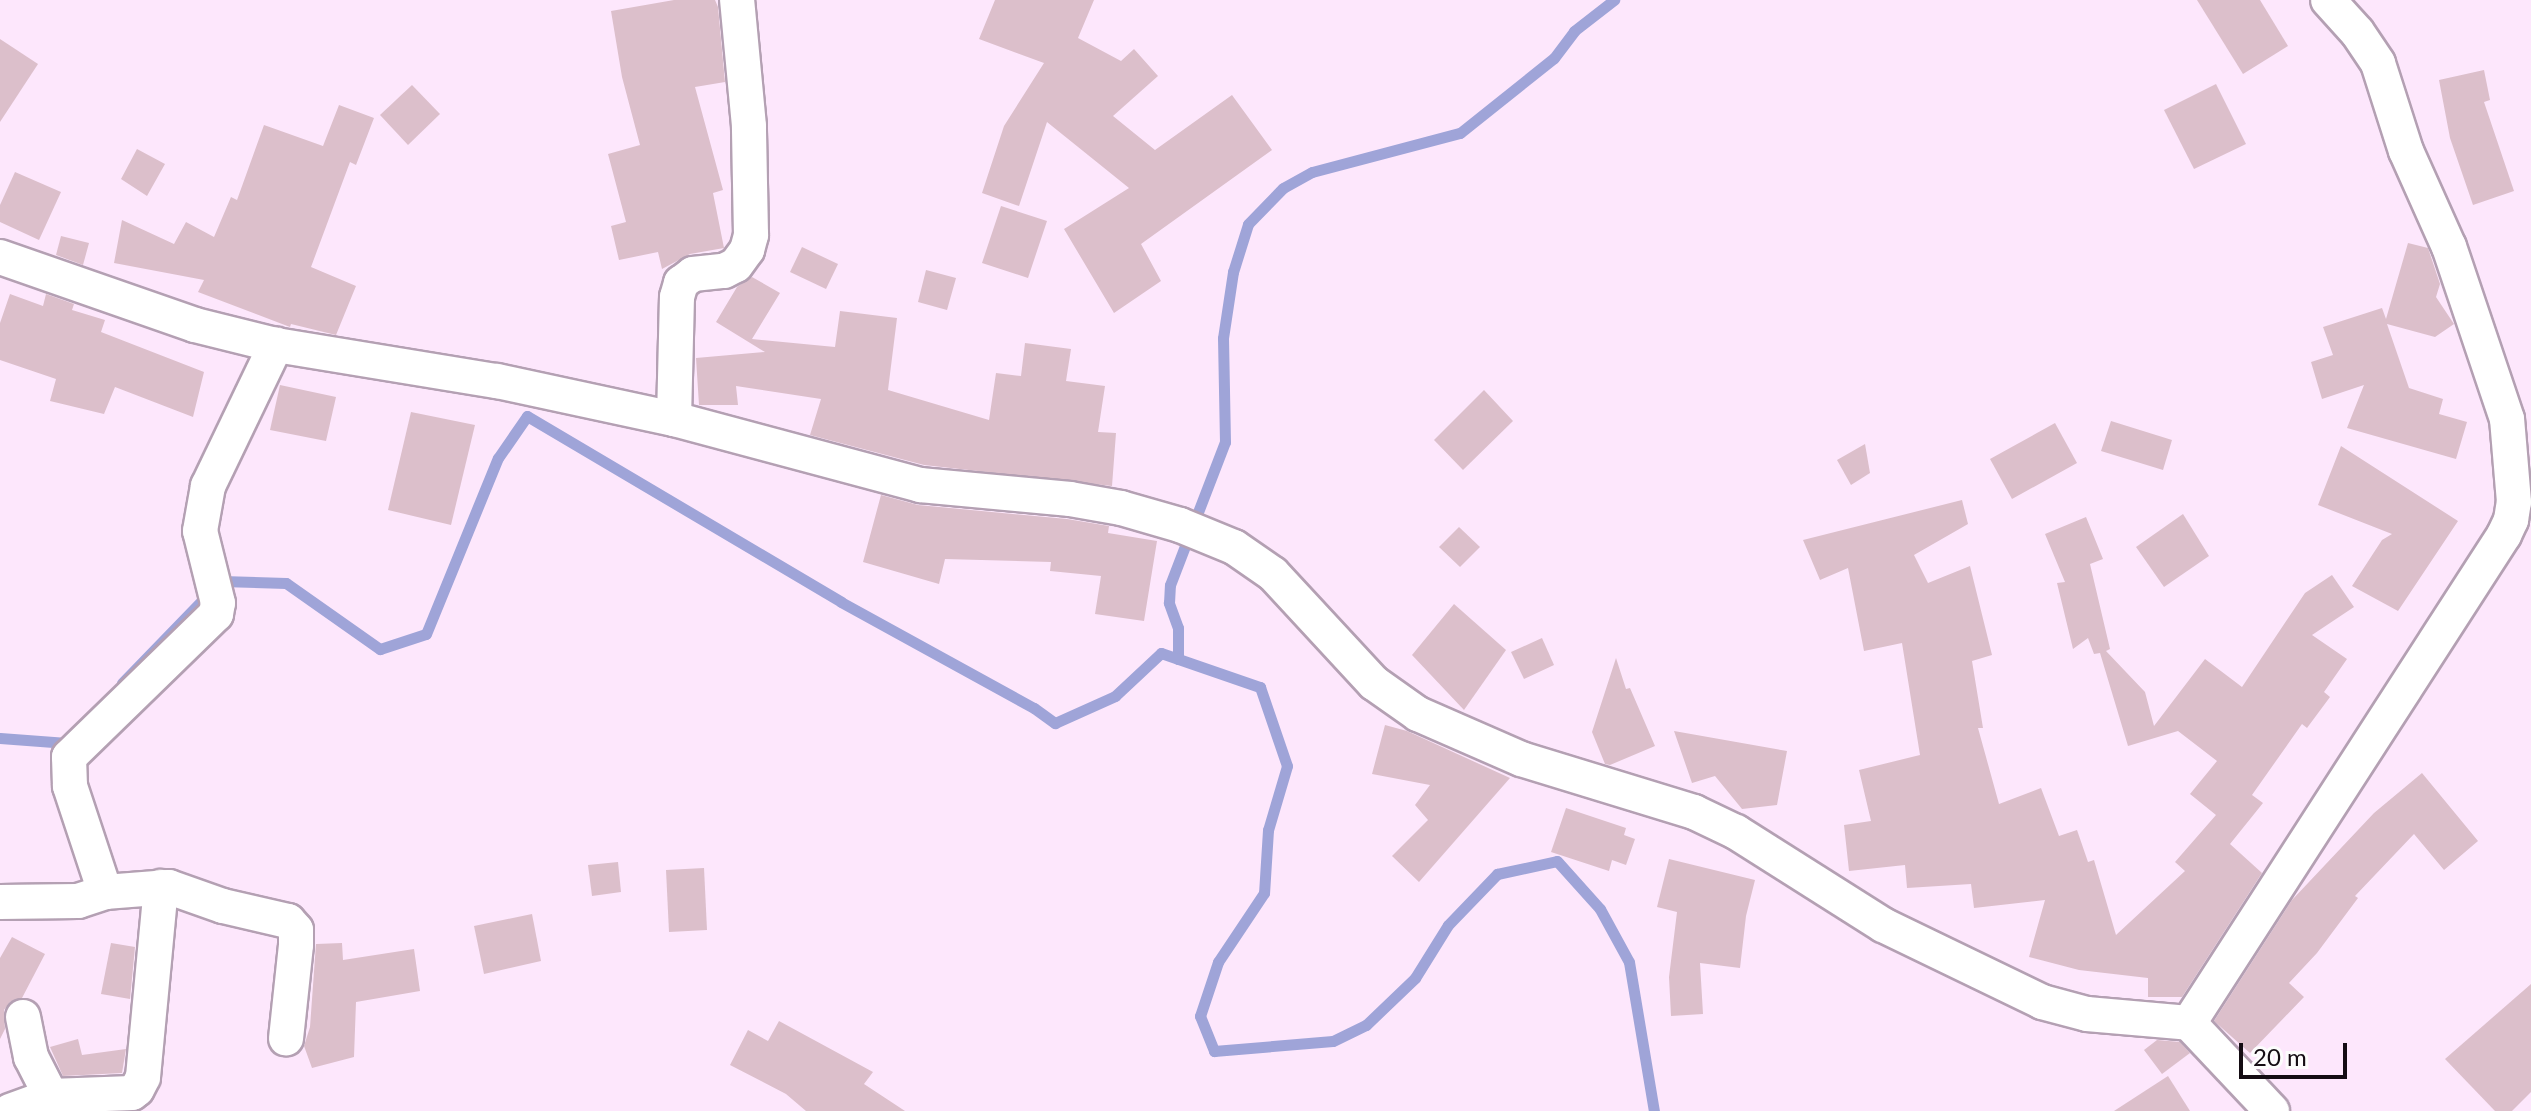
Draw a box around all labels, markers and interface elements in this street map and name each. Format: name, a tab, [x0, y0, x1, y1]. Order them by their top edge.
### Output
scale bar	[2243, 1027, 2351, 1077]
text: 20 m	[2253, 1042, 2307, 1071]

